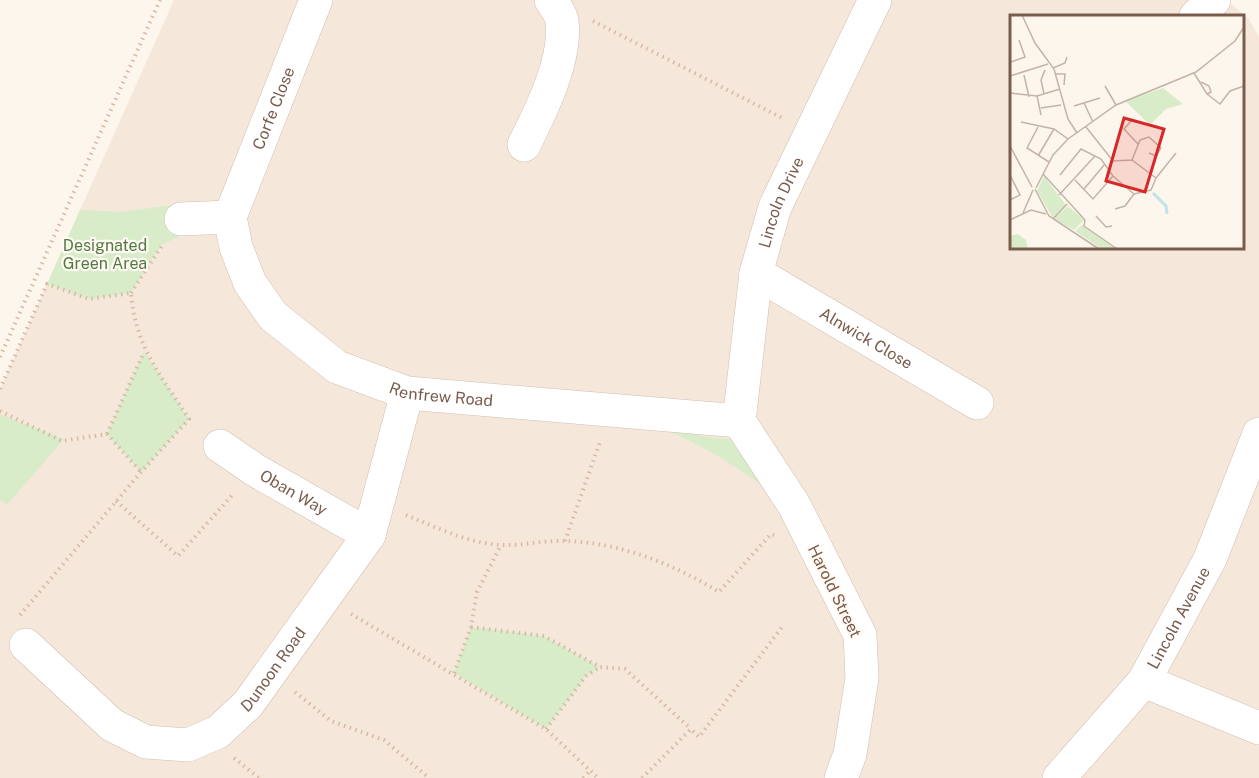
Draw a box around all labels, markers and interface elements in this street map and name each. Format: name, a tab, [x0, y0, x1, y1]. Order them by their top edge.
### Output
inset map	[1010, 15, 1244, 249]
street label: Corfe Close	[249, 64, 298, 152]
street label: Lincoln Drive	[755, 154, 808, 250]
park label: Designated Green Area	[63, 236, 147, 273]
street label: Alnwick Close	[816, 304, 916, 373]
street label: Renfrew Road	[387, 378, 494, 410]
street label: Oban Way	[256, 466, 331, 519]
street label: Harold Street	[804, 542, 865, 641]
street label: Lincoln Avenue	[1143, 564, 1214, 672]
street label: Dunoon Road	[237, 624, 310, 716]

